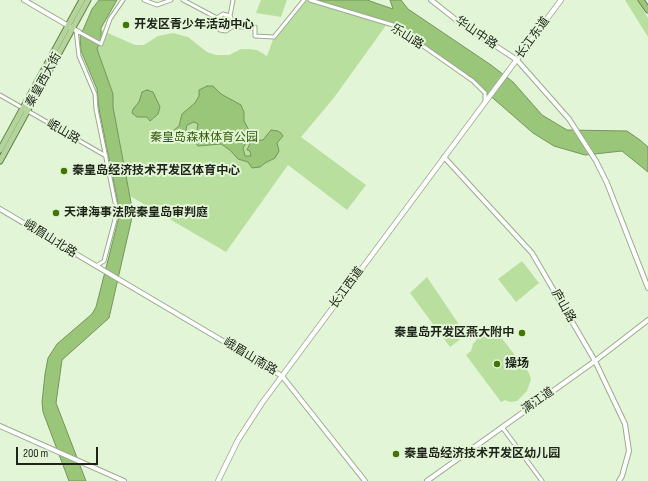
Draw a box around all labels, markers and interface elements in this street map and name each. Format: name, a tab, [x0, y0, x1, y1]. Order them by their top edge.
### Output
street label: 华山中路	[452, 14, 500, 52]
street label: 长江东道	[513, 14, 553, 62]
place label: 开发区青少年活动中心	[134, 18, 254, 32]
marker: 开发区青少年活动中心	[121, 20, 131, 30]
street label: 乐山路	[388, 21, 426, 53]
street label: 秦皇西大街	[23, 50, 65, 110]
street label: 岷山路	[44, 117, 82, 147]
park label: 秦皇岛森林体育公园	[150, 131, 258, 145]
place label: 秦皇岛经济技术开发区体育中心	[72, 164, 240, 178]
marker: 秦皇岛经济技术开发区体育中心	[59, 166, 69, 176]
place label: 天津海事法院秦皇岛审判庭	[64, 206, 208, 220]
marker: 天津海事法院秦皇岛审判庭	[51, 208, 61, 218]
street label: 峨眉山北路	[21, 217, 79, 261]
street label: 长江西道	[327, 264, 367, 312]
street label: 庐山路	[548, 287, 578, 325]
place label: 秦皇岛开发区燕大附中	[394, 326, 514, 340]
marker: 秦皇岛开发区燕大附中	[517, 328, 527, 338]
street label: 峨眉山南路	[221, 335, 279, 379]
place label: 操场	[505, 357, 529, 371]
marker: 操场	[492, 359, 502, 369]
street label: 漓江道	[519, 385, 557, 417]
scale bar	[18, 439, 100, 465]
text: 200 m	[23, 446, 48, 461]
place label: 秦皇岛经济技术开发区幼儿园	[404, 447, 560, 461]
marker: 秦皇岛经济技术开发区幼儿园	[391, 449, 401, 459]

